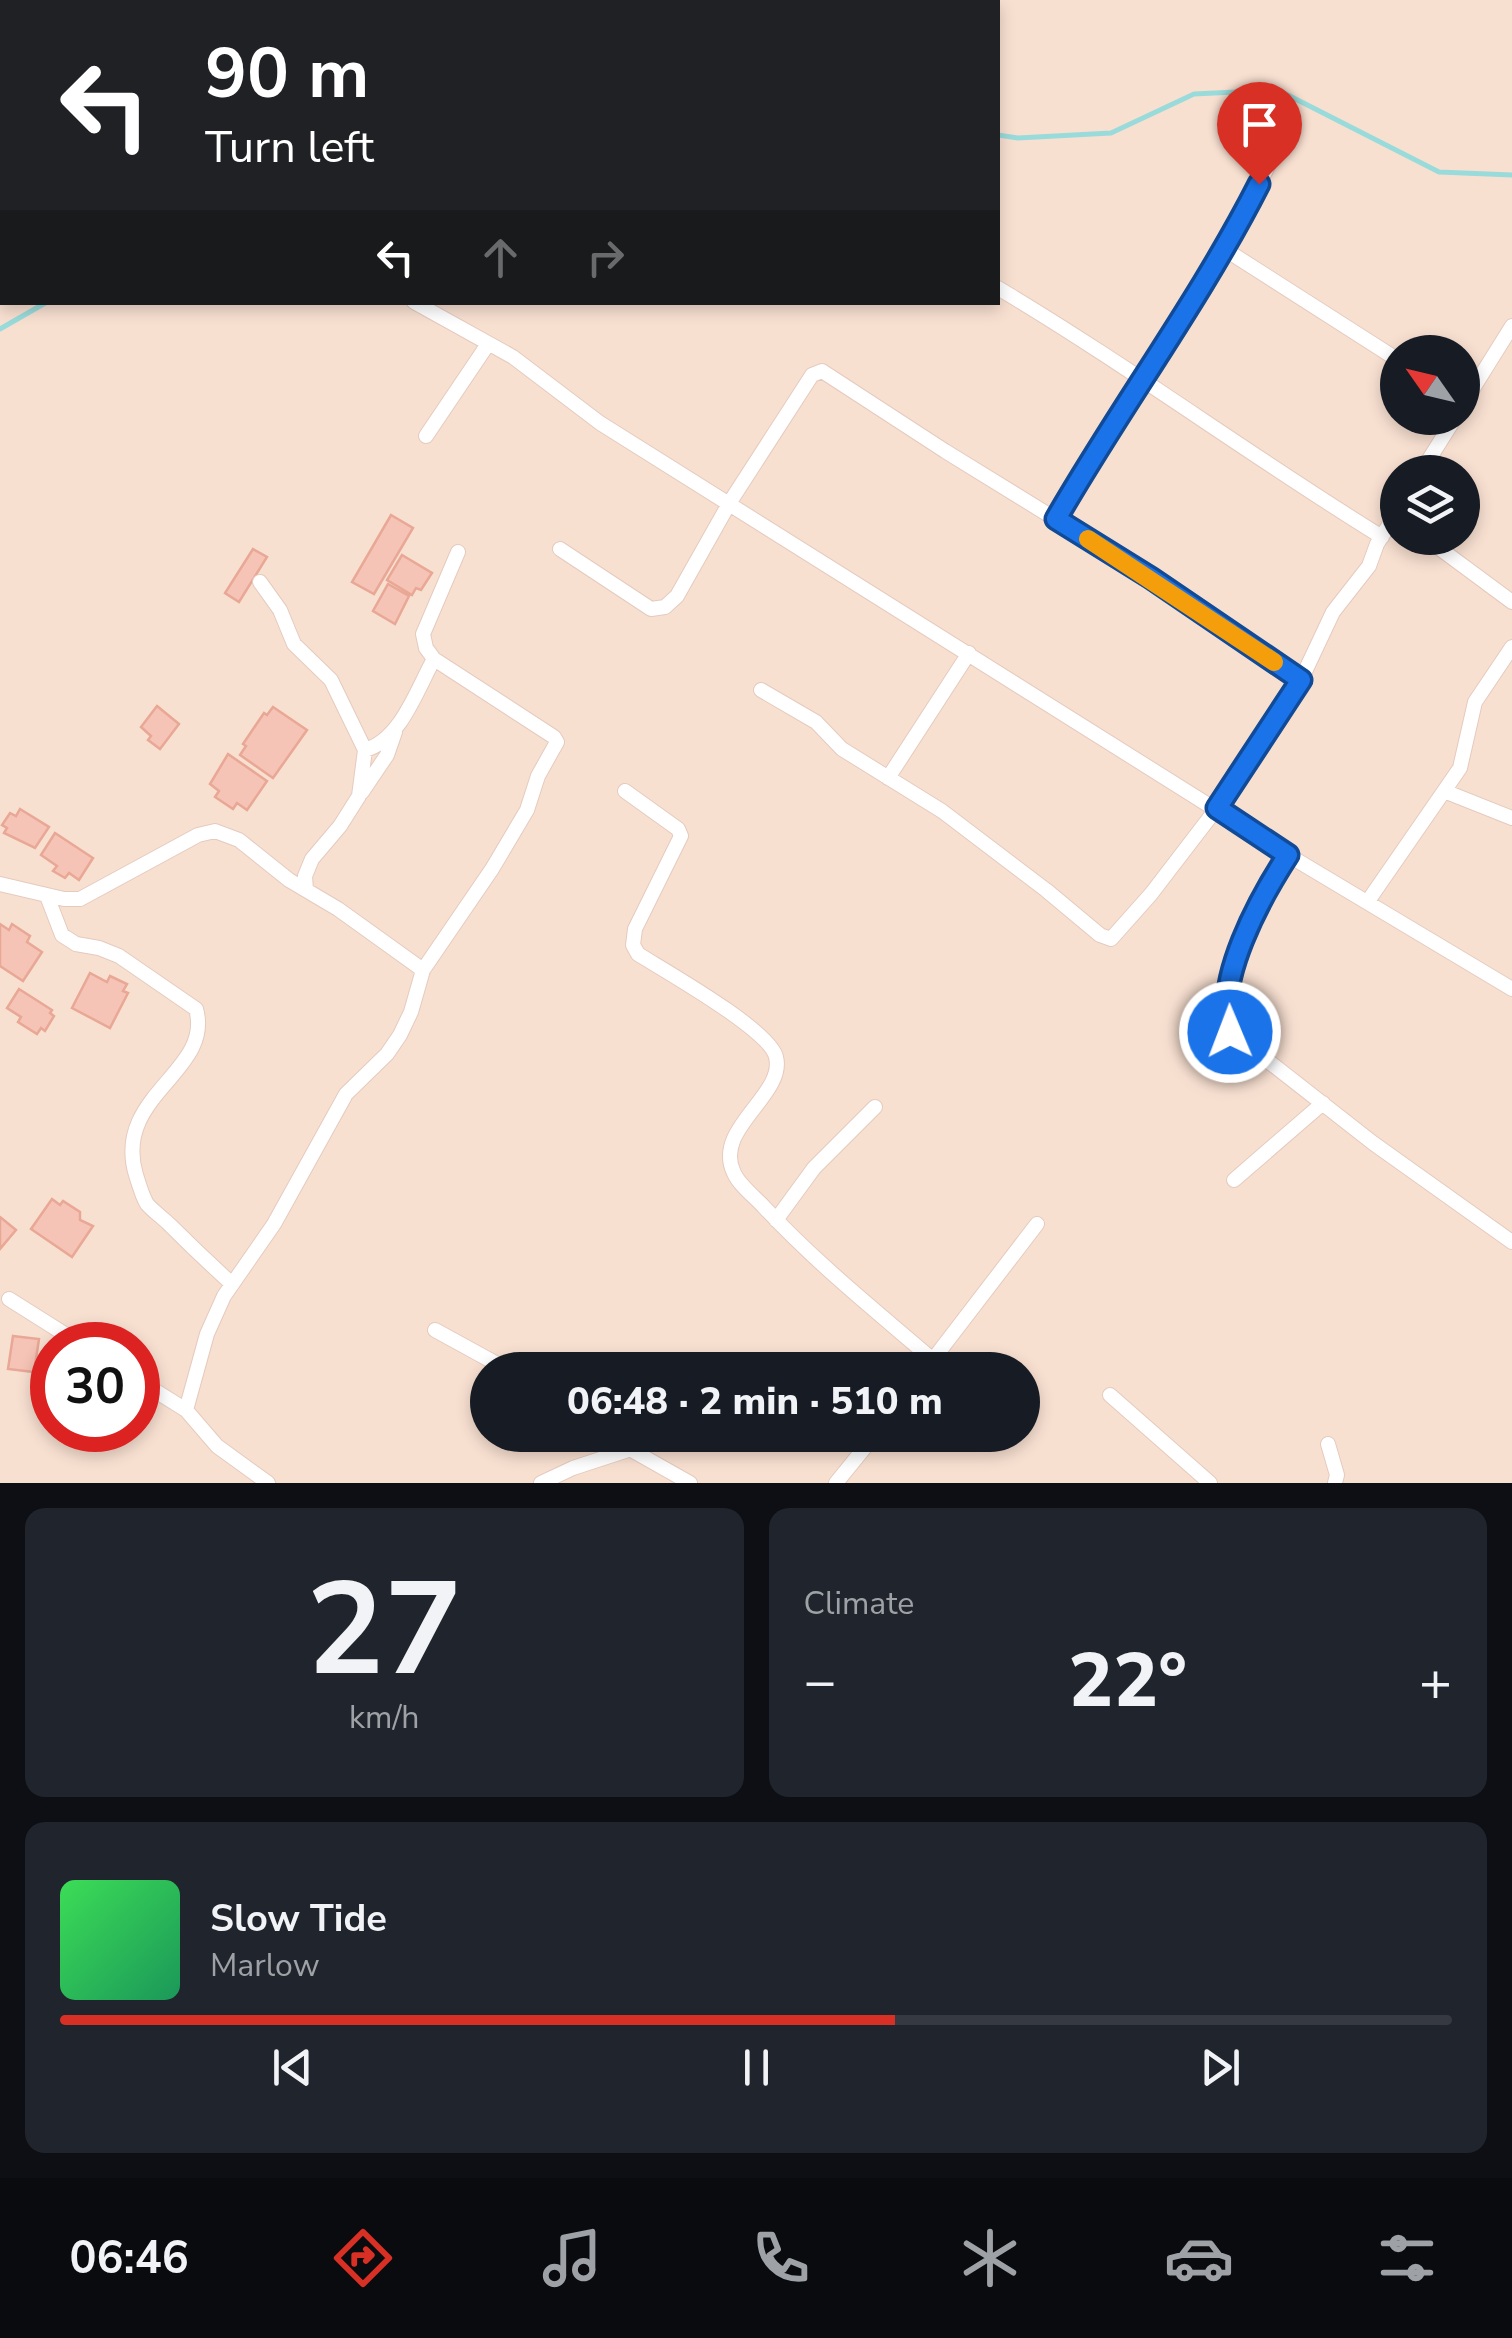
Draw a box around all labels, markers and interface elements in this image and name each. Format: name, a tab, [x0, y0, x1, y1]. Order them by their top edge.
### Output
text: 90 m	[205, 26, 369, 122]
icon: left	[40, 40, 170, 170]
pin	[1217, 82, 1302, 185]
icon: arrive	[1232, 97, 1287, 152]
text: Turn left	[205, 117, 374, 178]
icon: left	[368, 230, 423, 285]
icon: ahead	[473, 230, 528, 285]
icon: right	[578, 230, 633, 285]
north arrow	[1380, 335, 1480, 435]
map controls	[1380, 335, 1480, 555]
button: layers	[1380, 455, 1480, 555]
position arrow	[1178, 980, 1282, 1084]
speed limit sign: 30	[30, 1322, 160, 1452]
text: 06:48 · 2 min · 510 m	[567, 1376, 943, 1427]
text: 27	[306, 1542, 462, 1719]
text: Climate	[804, 1582, 914, 1625]
text: 22°	[1068, 1630, 1187, 1732]
text: −	[804, 1644, 837, 1719]
text: +	[1419, 1644, 1452, 1719]
text: km/h	[349, 1696, 420, 1739]
text: Slow Tide	[210, 1893, 387, 1944]
text: Marlow	[210, 1944, 320, 1987]
icon: previous	[265, 2040, 320, 2095]
icon: pause	[729, 2040, 784, 2095]
icon: next	[1193, 2040, 1248, 2095]
icon: directions	[328, 2223, 398, 2293]
icon: music	[537, 2223, 607, 2293]
icon: phone	[746, 2223, 816, 2293]
icon: climate	[955, 2223, 1025, 2293]
icon: car	[1164, 2223, 1234, 2293]
icon: filters	[1372, 2223, 1442, 2293]
text: 06:46	[69, 2228, 189, 2289]

